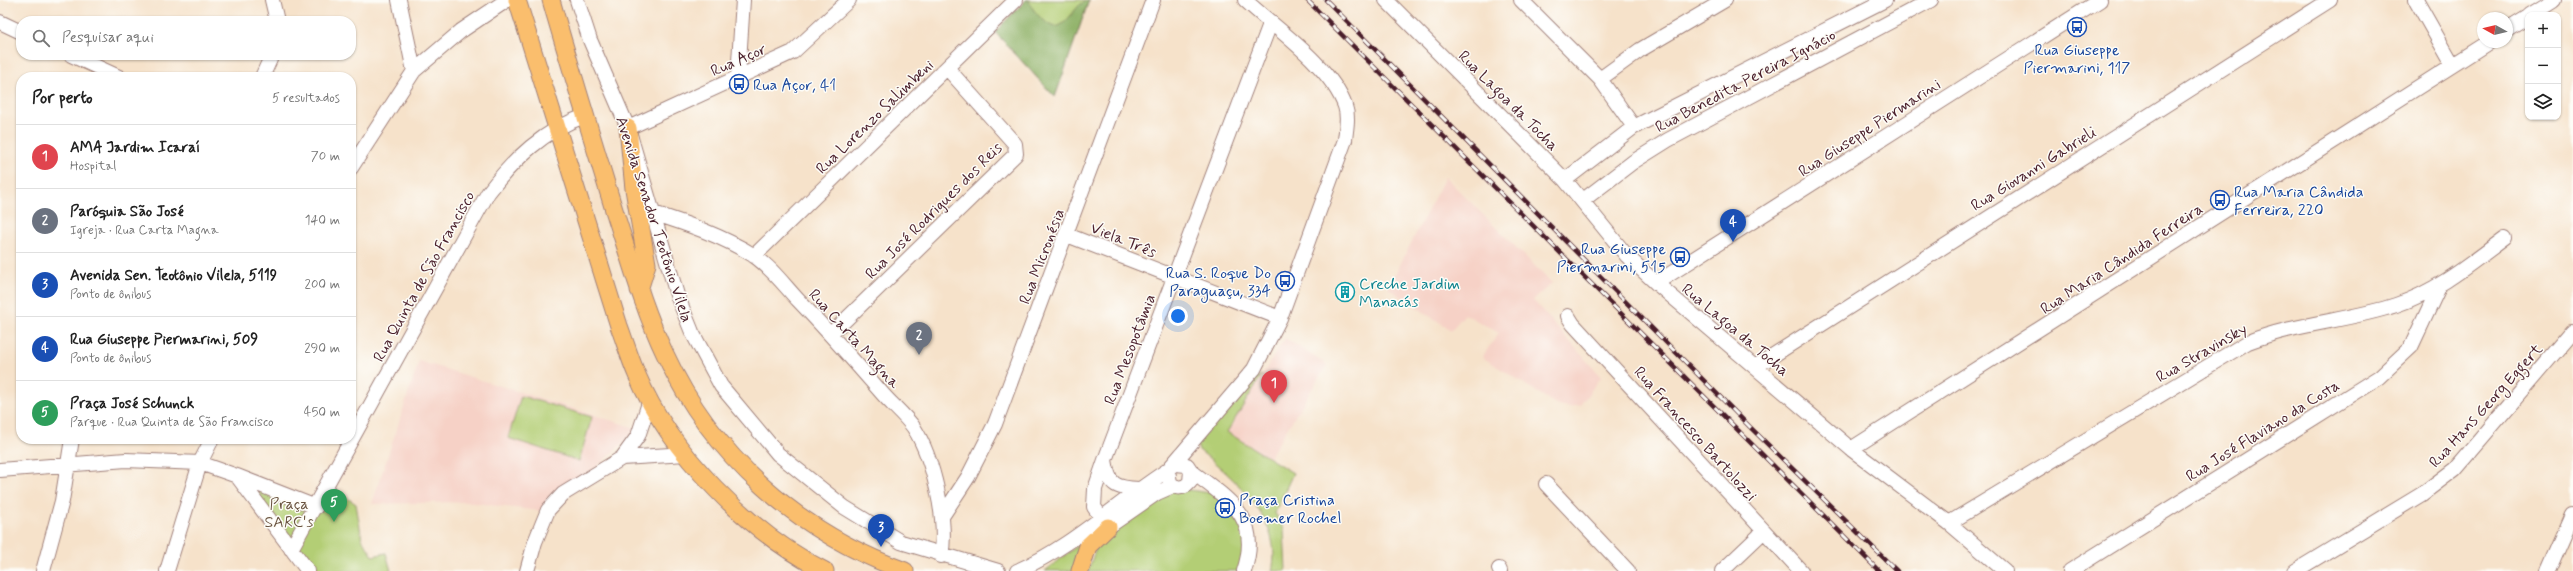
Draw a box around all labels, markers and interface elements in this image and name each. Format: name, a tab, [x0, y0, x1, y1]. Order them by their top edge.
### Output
north arrow	[2477, 12, 2513, 48]
map controls	[2525, 12, 2561, 120]
button: +	[2525, 12, 2561, 48]
search box	[16, 16, 356, 60]
bus stop icon: Rua Giuseppe Piermarini, 117	[2066, 16, 2088, 38]
street label: Rua Benedita Pereira Ignácio	[1652, 25, 1840, 138]
icon: search	[30, 27, 52, 49]
text: Pesquisar aqui	[62, 28, 154, 48]
street label: Rua Açor	[707, 39, 770, 82]
place label: Rua Giuseppe Piermarini, 117	[2024, 40, 2130, 79]
street label: Rua Lagoa da Tocha	[1452, 46, 1563, 157]
button: −	[2525, 48, 2561, 84]
street label: Rua Lorenzo Salimbeni	[811, 55, 939, 179]
bus stop icon: Rua Açor, 41	[728, 73, 750, 95]
street label: Rua Giuseppe Piermarini	[1795, 74, 1945, 182]
place label: Rua Açor, 41	[753, 75, 836, 96]
button: layers	[2525, 84, 2561, 120]
text: Por perto	[32, 87, 93, 109]
text: 5 resultados	[272, 90, 340, 107]
street label: Avenida Senador Teotônio Vilela	[610, 114, 697, 325]
street label: Rua Giovanni Gabrieli	[1967, 122, 2100, 216]
text: AMA Jardim Icaraí	[70, 138, 200, 158]
street label: Rua José Rodrigues dos Reis	[861, 138, 1007, 284]
text: 1	[42, 148, 48, 165]
text: 70 m	[311, 148, 340, 165]
text: Hospital	[70, 158, 116, 175]
place label: Rua Maria Cândida Ferreira, 220	[2234, 182, 2364, 221]
street label: Rua Quinta de São Francisco	[369, 187, 480, 366]
bus stop icon: Rua Maria Cândida Ferreira, 220	[2209, 189, 2231, 211]
street label: Rua Maria Cândida Ferreira	[2037, 199, 2207, 320]
text: Paróquia São José	[70, 202, 184, 222]
street label: Rua Micronésia	[1015, 206, 1070, 307]
pin: 4	[1720, 209, 1746, 242]
text: 2	[42, 212, 48, 229]
text: 140 m	[305, 212, 340, 229]
street label: Viela Três	[1087, 218, 1160, 263]
text: Igreja · Rua Carta Magna	[70, 222, 218, 239]
place label: Rua Giuseppe Piermarini, 515	[1557, 239, 1666, 278]
bus stop icon: Rua Giuseppe Piermarini, 515	[1669, 246, 1691, 268]
place label: Rua S. Roque Do Paraguaçu, 334	[1166, 263, 1271, 303]
text: Avenida Sen. Teotônio Vilela, 5119	[70, 266, 277, 286]
bus stop icon: Rua S. Roque Do Paraguaçu, 334	[1274, 270, 1296, 292]
place label: Creche Jardim Manacás	[1359, 274, 1460, 313]
text: 3	[42, 276, 48, 293]
text: 200 m	[305, 276, 340, 293]
street label: Rua Lagoa da Tocha	[1676, 279, 1793, 382]
building icon: Creche Jardim Manacás	[1334, 281, 1356, 303]
street label: Rua Carta Magna	[803, 285, 904, 394]
text: Ponto de ônibus	[70, 286, 151, 303]
street label: Rua Mesopotâmia	[1100, 291, 1161, 408]
your location	[1168, 306, 1188, 326]
street label: Rua Stravinsky	[2152, 319, 2251, 388]
pin: 2	[906, 322, 932, 355]
text: Rua Giuseppe Piermarini, 509	[70, 330, 258, 350]
street label: Rua Hans Georg Eggert	[2425, 339, 2549, 473]
text: 4	[41, 340, 49, 357]
text: 290 m	[304, 340, 340, 357]
text: Ponto de ônibus	[70, 350, 151, 367]
street label: Rua Francesco Bartolozzi	[1629, 362, 1761, 506]
pin: 1	[1261, 370, 1287, 403]
street label: Rua José Flaviano da Costa	[2182, 375, 2344, 487]
text: Praça José Schunck	[70, 394, 194, 414]
text: 5	[41, 404, 49, 421]
text: 450 m	[304, 404, 340, 421]
text: Parque · Rua Quinta de São Francisco	[70, 414, 274, 431]
pin: 5	[321, 489, 347, 522]
place label: Praça Cristina Boemer Rochel	[1239, 490, 1341, 529]
park label: Praça SARC's	[264, 494, 314, 533]
bus stop icon: Praça Cristina Boemer Rochel	[1214, 497, 1236, 519]
pin: 3	[868, 514, 894, 547]

